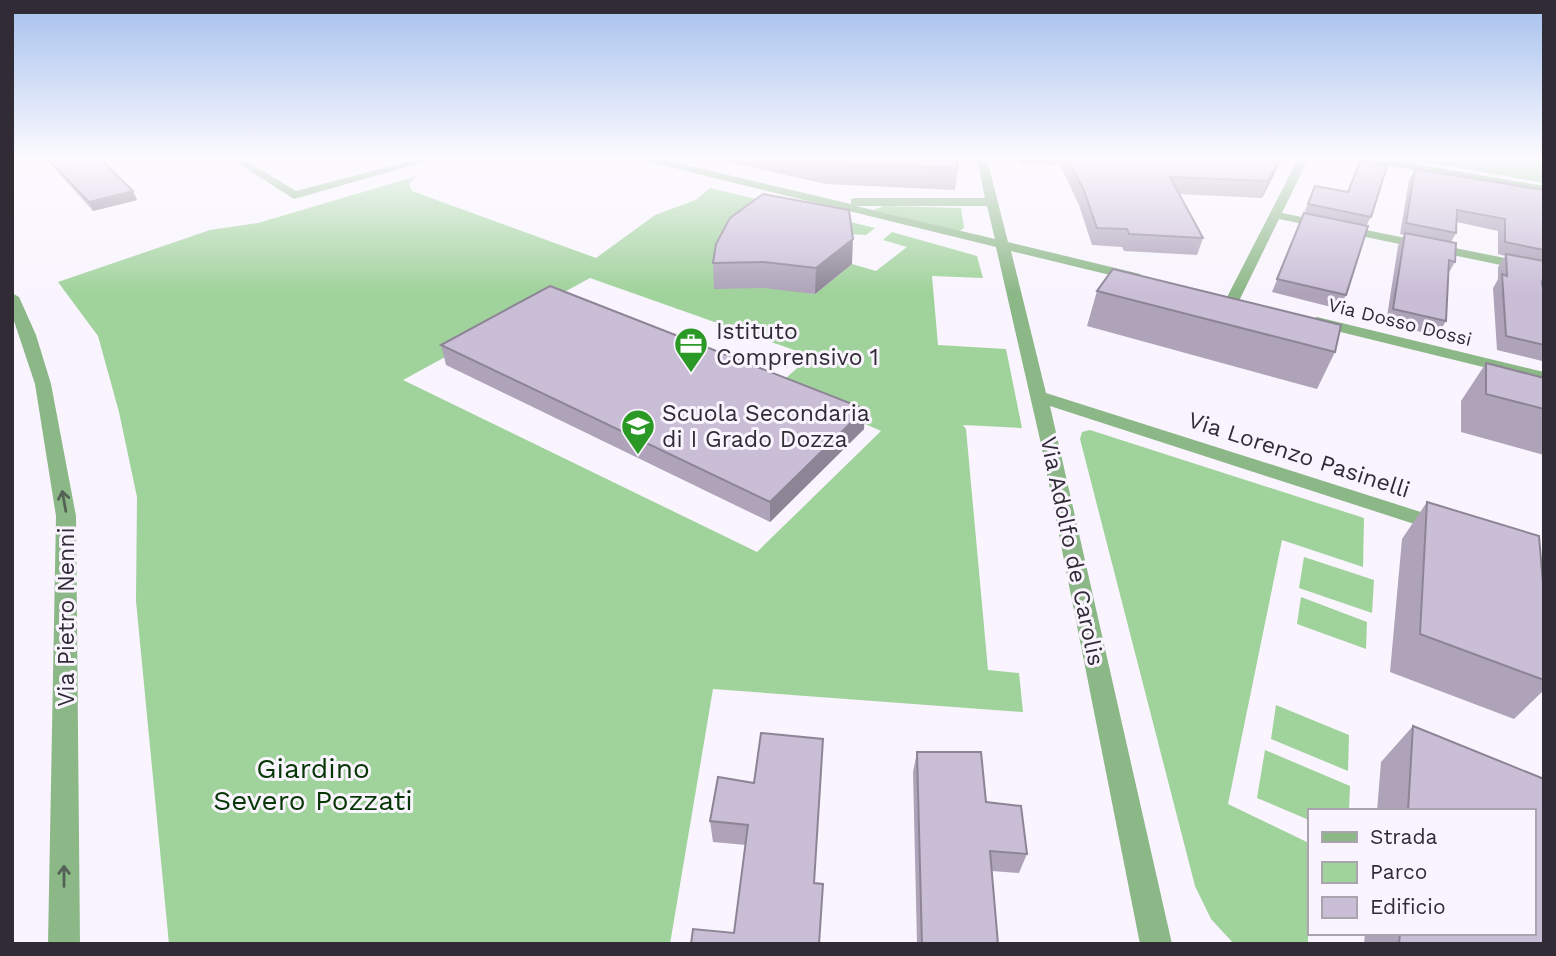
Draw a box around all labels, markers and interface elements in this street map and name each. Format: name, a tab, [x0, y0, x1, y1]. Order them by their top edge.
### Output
street label: Via Dosso Dossi	[1326, 293, 1474, 351]
place label: Istituto Comprensivo 1	[716, 318, 879, 371]
office icon: Istituto Comprensivo 1	[672, 325, 710, 374]
place label: Scuola Secondaria di I Grado Dozza	[662, 400, 870, 453]
street label: Via Lorenzo Pasinelli	[1185, 406, 1413, 504]
school or university icon: Scuola Secondaria di I Grado Dozza	[619, 407, 657, 456]
street label: Via Adolfo de Carolis	[1035, 434, 1109, 668]
one-way arrow	[57, 490, 70, 513]
street label: Via Pietro Nenni	[53, 527, 80, 707]
park label: Giardino Severo Pozzati	[213, 752, 413, 817]
legend	[1308, 809, 1535, 935]
text: Strada	[1370, 824, 1438, 849]
text: Parco	[1370, 859, 1427, 884]
one-way arrow	[57, 864, 71, 887]
text: Edificio	[1370, 894, 1446, 919]

